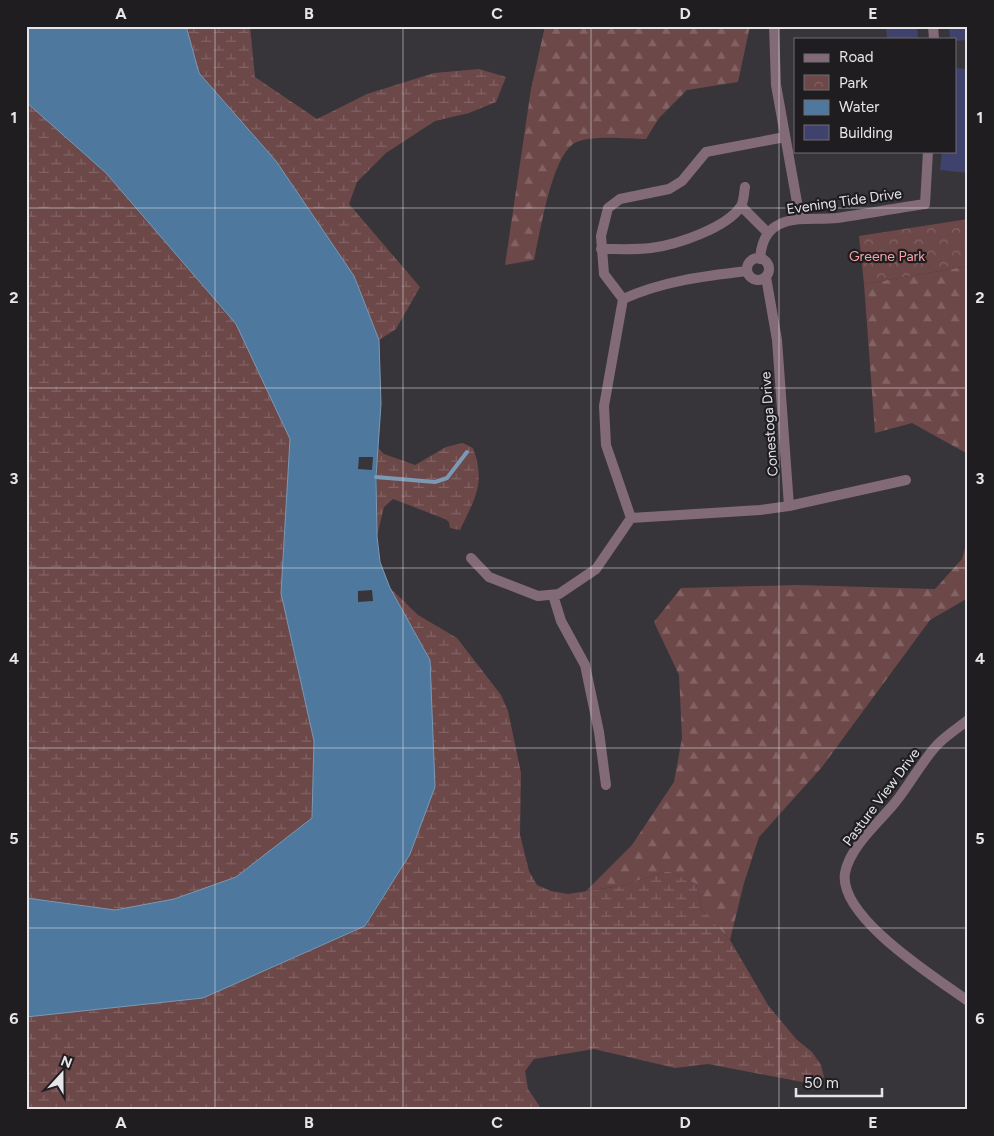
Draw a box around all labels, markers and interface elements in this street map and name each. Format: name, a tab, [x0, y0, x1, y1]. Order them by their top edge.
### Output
text: A	[115, 4, 127, 23]
text: B	[304, 4, 314, 23]
text: C	[491, 4, 503, 23]
text: D	[679, 4, 691, 23]
text: E	[868, 4, 878, 23]
legend	[794, 38, 956, 152]
text: Road	[839, 48, 874, 66]
text: Park	[839, 74, 868, 92]
text: Water	[839, 98, 879, 116]
text: 1	[11, 108, 17, 127]
text: 1	[977, 108, 983, 127]
text: Building	[839, 124, 893, 142]
street label: Evening Tide Drive	[785, 185, 903, 218]
park label: Greene Park	[849, 248, 925, 265]
text: 2	[9, 288, 19, 307]
text: 2	[975, 288, 985, 307]
street label: Conestoga Drive	[757, 371, 782, 477]
text: 3	[10, 469, 19, 488]
text: 3	[976, 469, 985, 488]
text: 4	[9, 649, 19, 668]
text: 4	[975, 649, 985, 668]
street label: Pasture View Drive	[839, 745, 924, 849]
text: 5	[9, 829, 19, 848]
text: 5	[975, 829, 985, 848]
text: 6	[9, 1009, 19, 1028]
text: 6	[975, 1009, 985, 1028]
north arrow	[38, 1048, 88, 1098]
text: N	[58, 1052, 75, 1072]
scale bar	[796, 1066, 883, 1098]
text: 50 m	[804, 1074, 839, 1092]
text: A	[115, 1113, 127, 1132]
text: B	[304, 1113, 314, 1132]
text: C	[491, 1113, 503, 1132]
text: D	[679, 1113, 691, 1132]
text: E	[868, 1113, 878, 1132]

